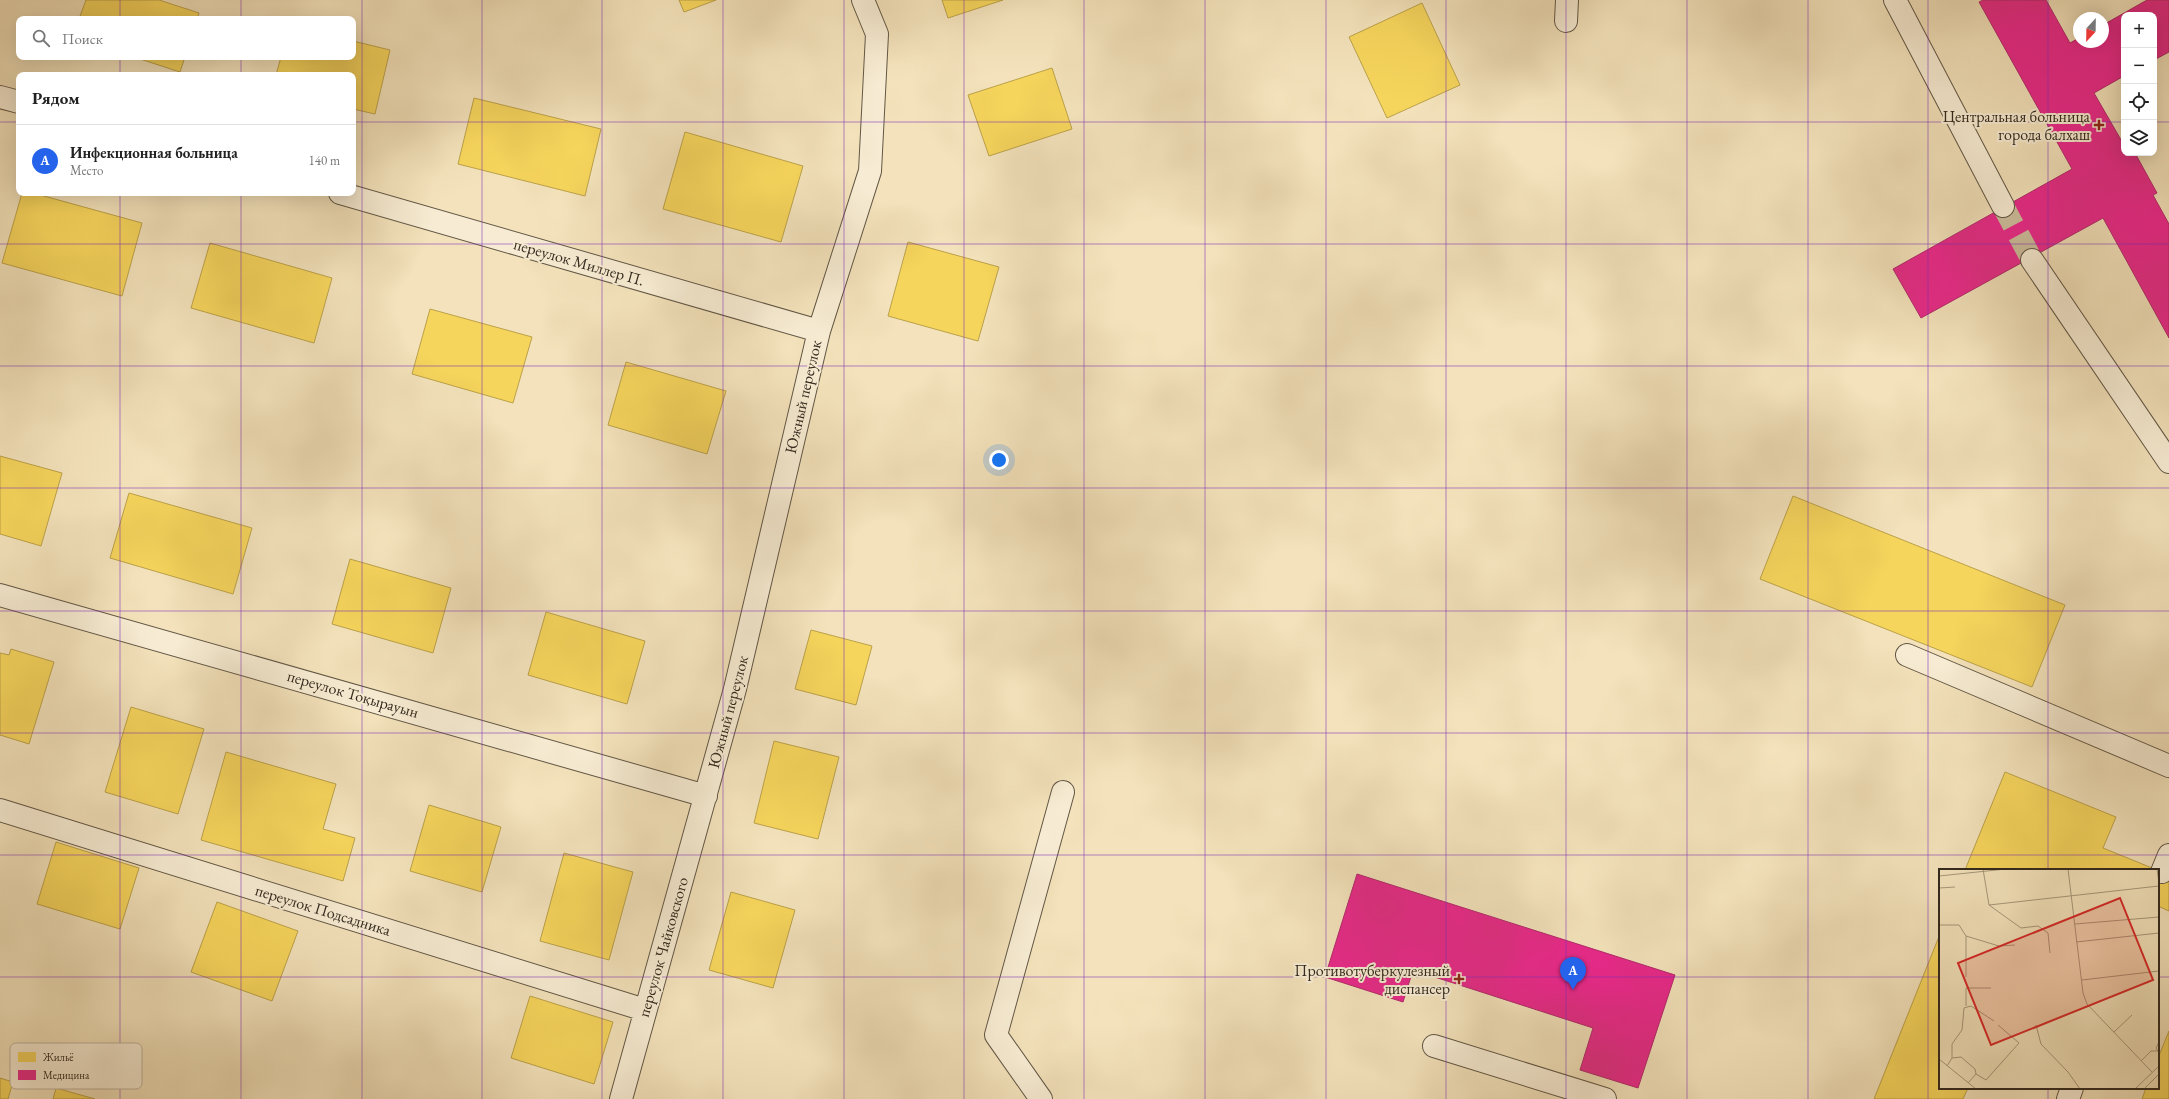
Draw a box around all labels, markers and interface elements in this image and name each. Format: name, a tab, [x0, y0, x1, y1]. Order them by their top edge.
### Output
north arrow	[2073, 12, 2109, 48]
map controls	[2121, 12, 2157, 156]
button: +	[2121, 12, 2157, 48]
search box	[16, 16, 356, 60]
icon: search	[30, 27, 52, 49]
text: Поиск	[62, 29, 103, 48]
button: −	[2121, 48, 2157, 84]
button: locate	[2121, 84, 2157, 120]
text: Рядом	[32, 87, 80, 109]
place label: Центральная больница города балхаш	[1943, 106, 2091, 145]
marker: Центральная больница города балхаш	[2093, 119, 2105, 131]
button: layers	[2121, 120, 2157, 156]
text: Инфекционная больница	[70, 143, 238, 162]
text: A	[40, 152, 50, 169]
text: 140 m	[309, 152, 340, 169]
text: Место	[70, 162, 103, 179]
street label: переулок Миллер П.	[511, 233, 647, 291]
street label: Южный переулок	[780, 338, 826, 456]
your location	[989, 450, 1009, 470]
street label: Южный переулок	[703, 653, 753, 771]
street label: переулок Тоқырауын	[285, 665, 421, 723]
inset map	[1939, 869, 2159, 1089]
street label: переулок Чайковского	[633, 874, 693, 1019]
street label: переулок Подсадника	[253, 879, 394, 941]
pin: A	[1560, 957, 1586, 990]
place label: Противотуберкулезный диспансер	[1294, 960, 1451, 999]
marker: Противотуберкулезный диспансер	[1453, 973, 1465, 985]
legend	[10, 1043, 142, 1089]
text: Жильё	[42, 1050, 74, 1064]
text: Медицина	[43, 1068, 90, 1082]

